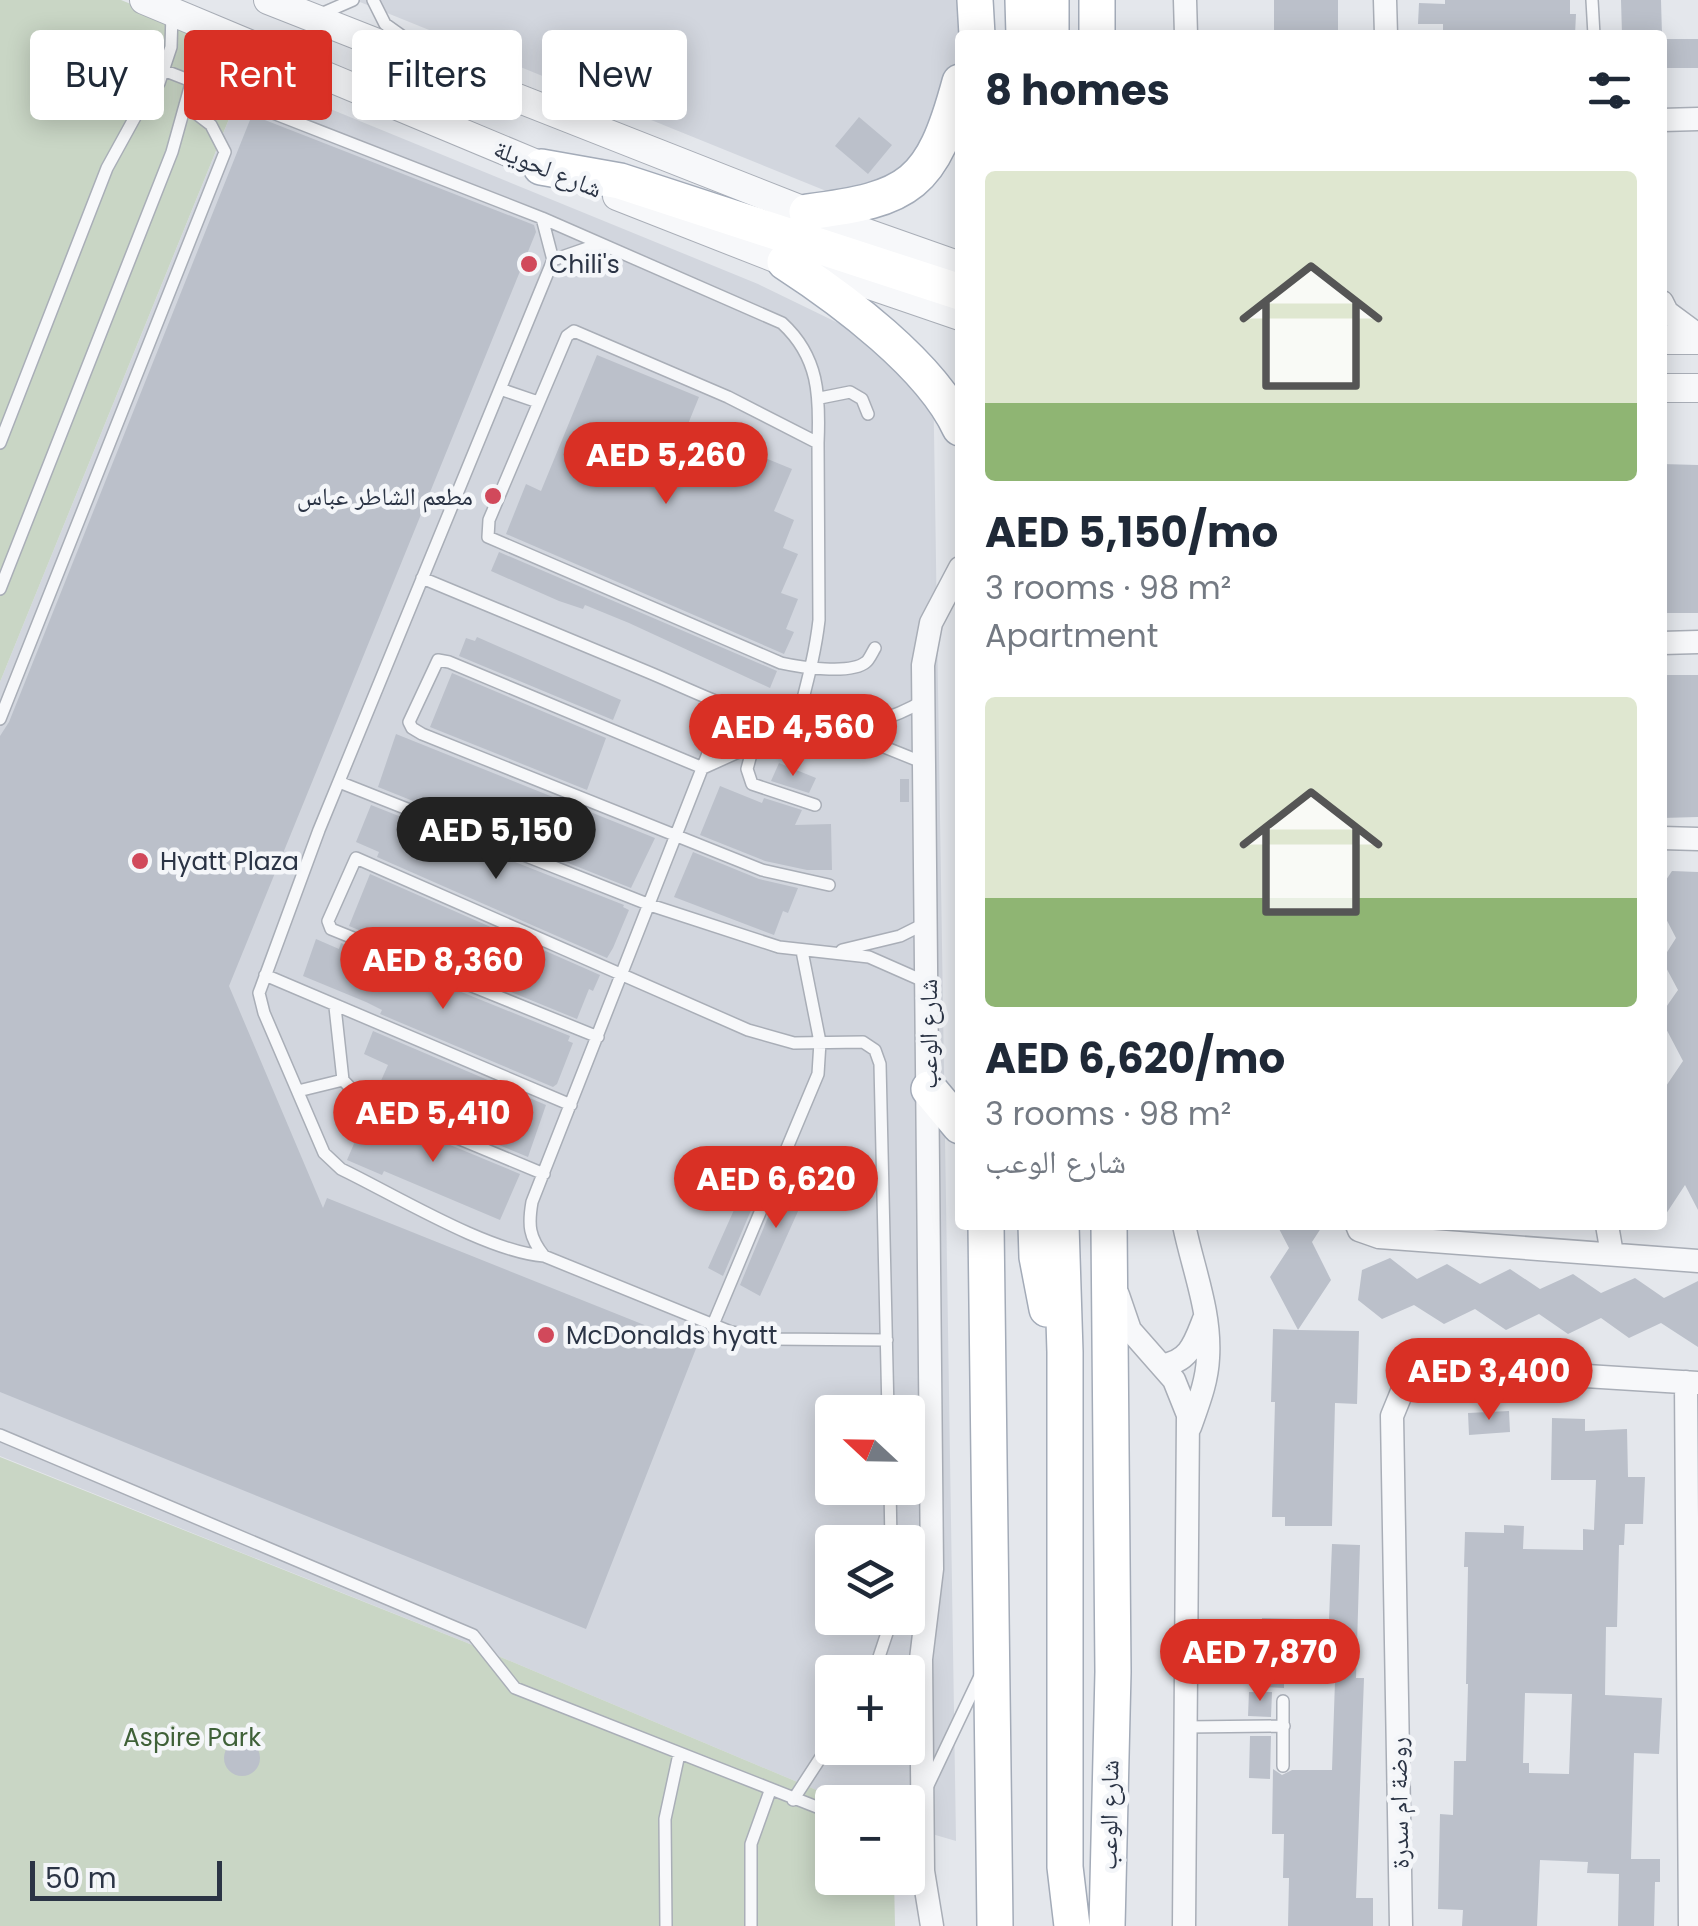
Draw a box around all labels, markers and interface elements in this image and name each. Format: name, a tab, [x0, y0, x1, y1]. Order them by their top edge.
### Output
chip: Buy	[30, 30, 164, 120]
chip: Rent	[184, 30, 332, 120]
chip: Filters	[352, 30, 522, 120]
chip: New	[542, 30, 687, 120]
text: 8 homes	[985, 61, 1170, 120]
icon: filters	[1582, 63, 1637, 118]
street label: شارع لحويلة	[489, 131, 607, 207]
icon: home	[1221, 236, 1401, 416]
place label: Chili's	[549, 247, 620, 282]
marker: Chili's	[518, 253, 540, 275]
pin: AED 5,260	[552, 422, 780, 507]
text: AED 5,260	[586, 432, 746, 477]
place label: مطعم الشاطر عباس	[297, 479, 473, 514]
marker: مطعم الشاطر عباس	[482, 485, 504, 507]
text: AED 5,150/mo	[985, 503, 1278, 562]
text: 3 rooms · 98 m²	[985, 565, 1231, 610]
text: Apartment	[985, 613, 1158, 658]
pin: AED 4,560	[679, 694, 907, 779]
text: AED 4,560	[711, 704, 875, 749]
icon: home	[1221, 762, 1401, 942]
pin: AED 5,150	[382, 797, 610, 882]
text: AED 5,150	[419, 807, 573, 852]
place label: Hyatt Plaza	[160, 844, 299, 879]
marker: Hyatt Plaza	[129, 850, 151, 872]
pin: AED 8,360	[329, 927, 557, 1012]
text: AED 8,360	[362, 937, 524, 982]
street label: شارع الوعب	[911, 979, 946, 1089]
text: AED 6,620/mo	[985, 1029, 1285, 1088]
pin: AED 5,410	[319, 1080, 547, 1165]
text: AED 5,410	[355, 1090, 511, 1135]
text: 3 rooms · 98 m²	[985, 1091, 1231, 1136]
text: شارع الوعب	[985, 1139, 1126, 1184]
pin: AED 6,620	[662, 1146, 890, 1231]
text: AED 6,620	[696, 1156, 856, 1201]
place label: McDonalds hyatt	[566, 1318, 777, 1353]
marker: McDonalds hyatt	[535, 1324, 557, 1346]
pin: AED 3,400	[1375, 1338, 1603, 1423]
text: AED 3,400	[1408, 1348, 1570, 1393]
north arrow	[815, 1395, 925, 1505]
map controls	[815, 1395, 925, 1895]
button: layers	[815, 1525, 925, 1635]
pin: AED 7,870	[1146, 1619, 1374, 1704]
text: AED 7,870	[1182, 1629, 1338, 1674]
button: +	[815, 1655, 925, 1765]
park label: Aspire Park	[123, 1720, 261, 1755]
street label: روضة ام سدرة	[1380, 1737, 1418, 1869]
street label: شارع الوعب	[1091, 1760, 1127, 1870]
button: −	[815, 1785, 925, 1895]
scale bar	[30, 1856, 222, 1900]
text: 50 m	[45, 1859, 116, 1898]

